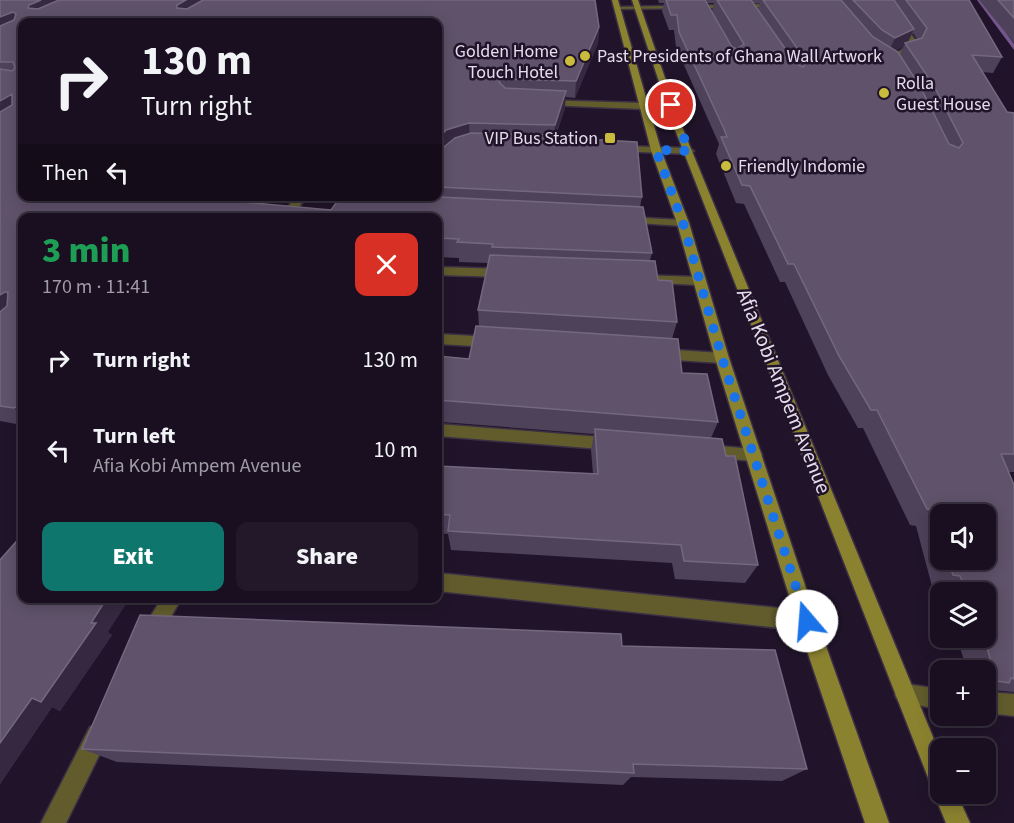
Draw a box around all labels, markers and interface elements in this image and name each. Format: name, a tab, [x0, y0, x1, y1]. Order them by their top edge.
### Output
text: 130 m	[141, 31, 252, 91]
place label: Golden Home Touch Hotel	[455, 39, 558, 85]
icon: right	[42, 42, 120, 120]
place label: Past Presidents of Ghana Wall Artwork	[597, 44, 882, 69]
marker: Past Presidents of Ghana Wall Artwork	[578, 49, 592, 63]
marker: Golden Home Touch Hotel	[563, 54, 577, 68]
place label: Rolla Guest House	[896, 71, 991, 117]
pin	[645, 79, 696, 130]
marker: Rolla Guest House	[877, 86, 891, 100]
text: Turn right	[141, 87, 252, 126]
icon: arrive	[654, 88, 687, 121]
place label: VIP Bus Station	[485, 126, 598, 151]
marker: VIP Bus Station	[603, 131, 617, 145]
place label: Friendly Indomie	[738, 154, 865, 179]
icon: left	[101, 156, 134, 189]
text: Then	[42, 157, 89, 189]
marker: Friendly Indomie	[719, 159, 733, 173]
text: 3 min	[42, 225, 130, 276]
button: close	[355, 233, 418, 296]
text: 170 m · 11:41	[42, 273, 150, 301]
street label: Afia Kobi Ampem Avenue	[729, 284, 839, 498]
icon: right	[42, 344, 75, 377]
text: Turn right	[93, 344, 190, 376]
text: 130 m	[363, 344, 418, 376]
text: Turn left	[93, 420, 175, 452]
icon: left	[42, 434, 75, 467]
text: 10 m	[373, 434, 418, 466]
text: Afia Kobi Ampem Avenue	[93, 452, 301, 480]
map controls	[930, 504, 996, 804]
button: sound	[930, 504, 996, 570]
button: Exit	[42, 522, 224, 591]
button: Share	[236, 522, 418, 591]
button: layers	[930, 582, 996, 648]
position arrow	[775, 589, 839, 653]
button: +	[930, 660, 996, 726]
button: −	[930, 738, 996, 804]

